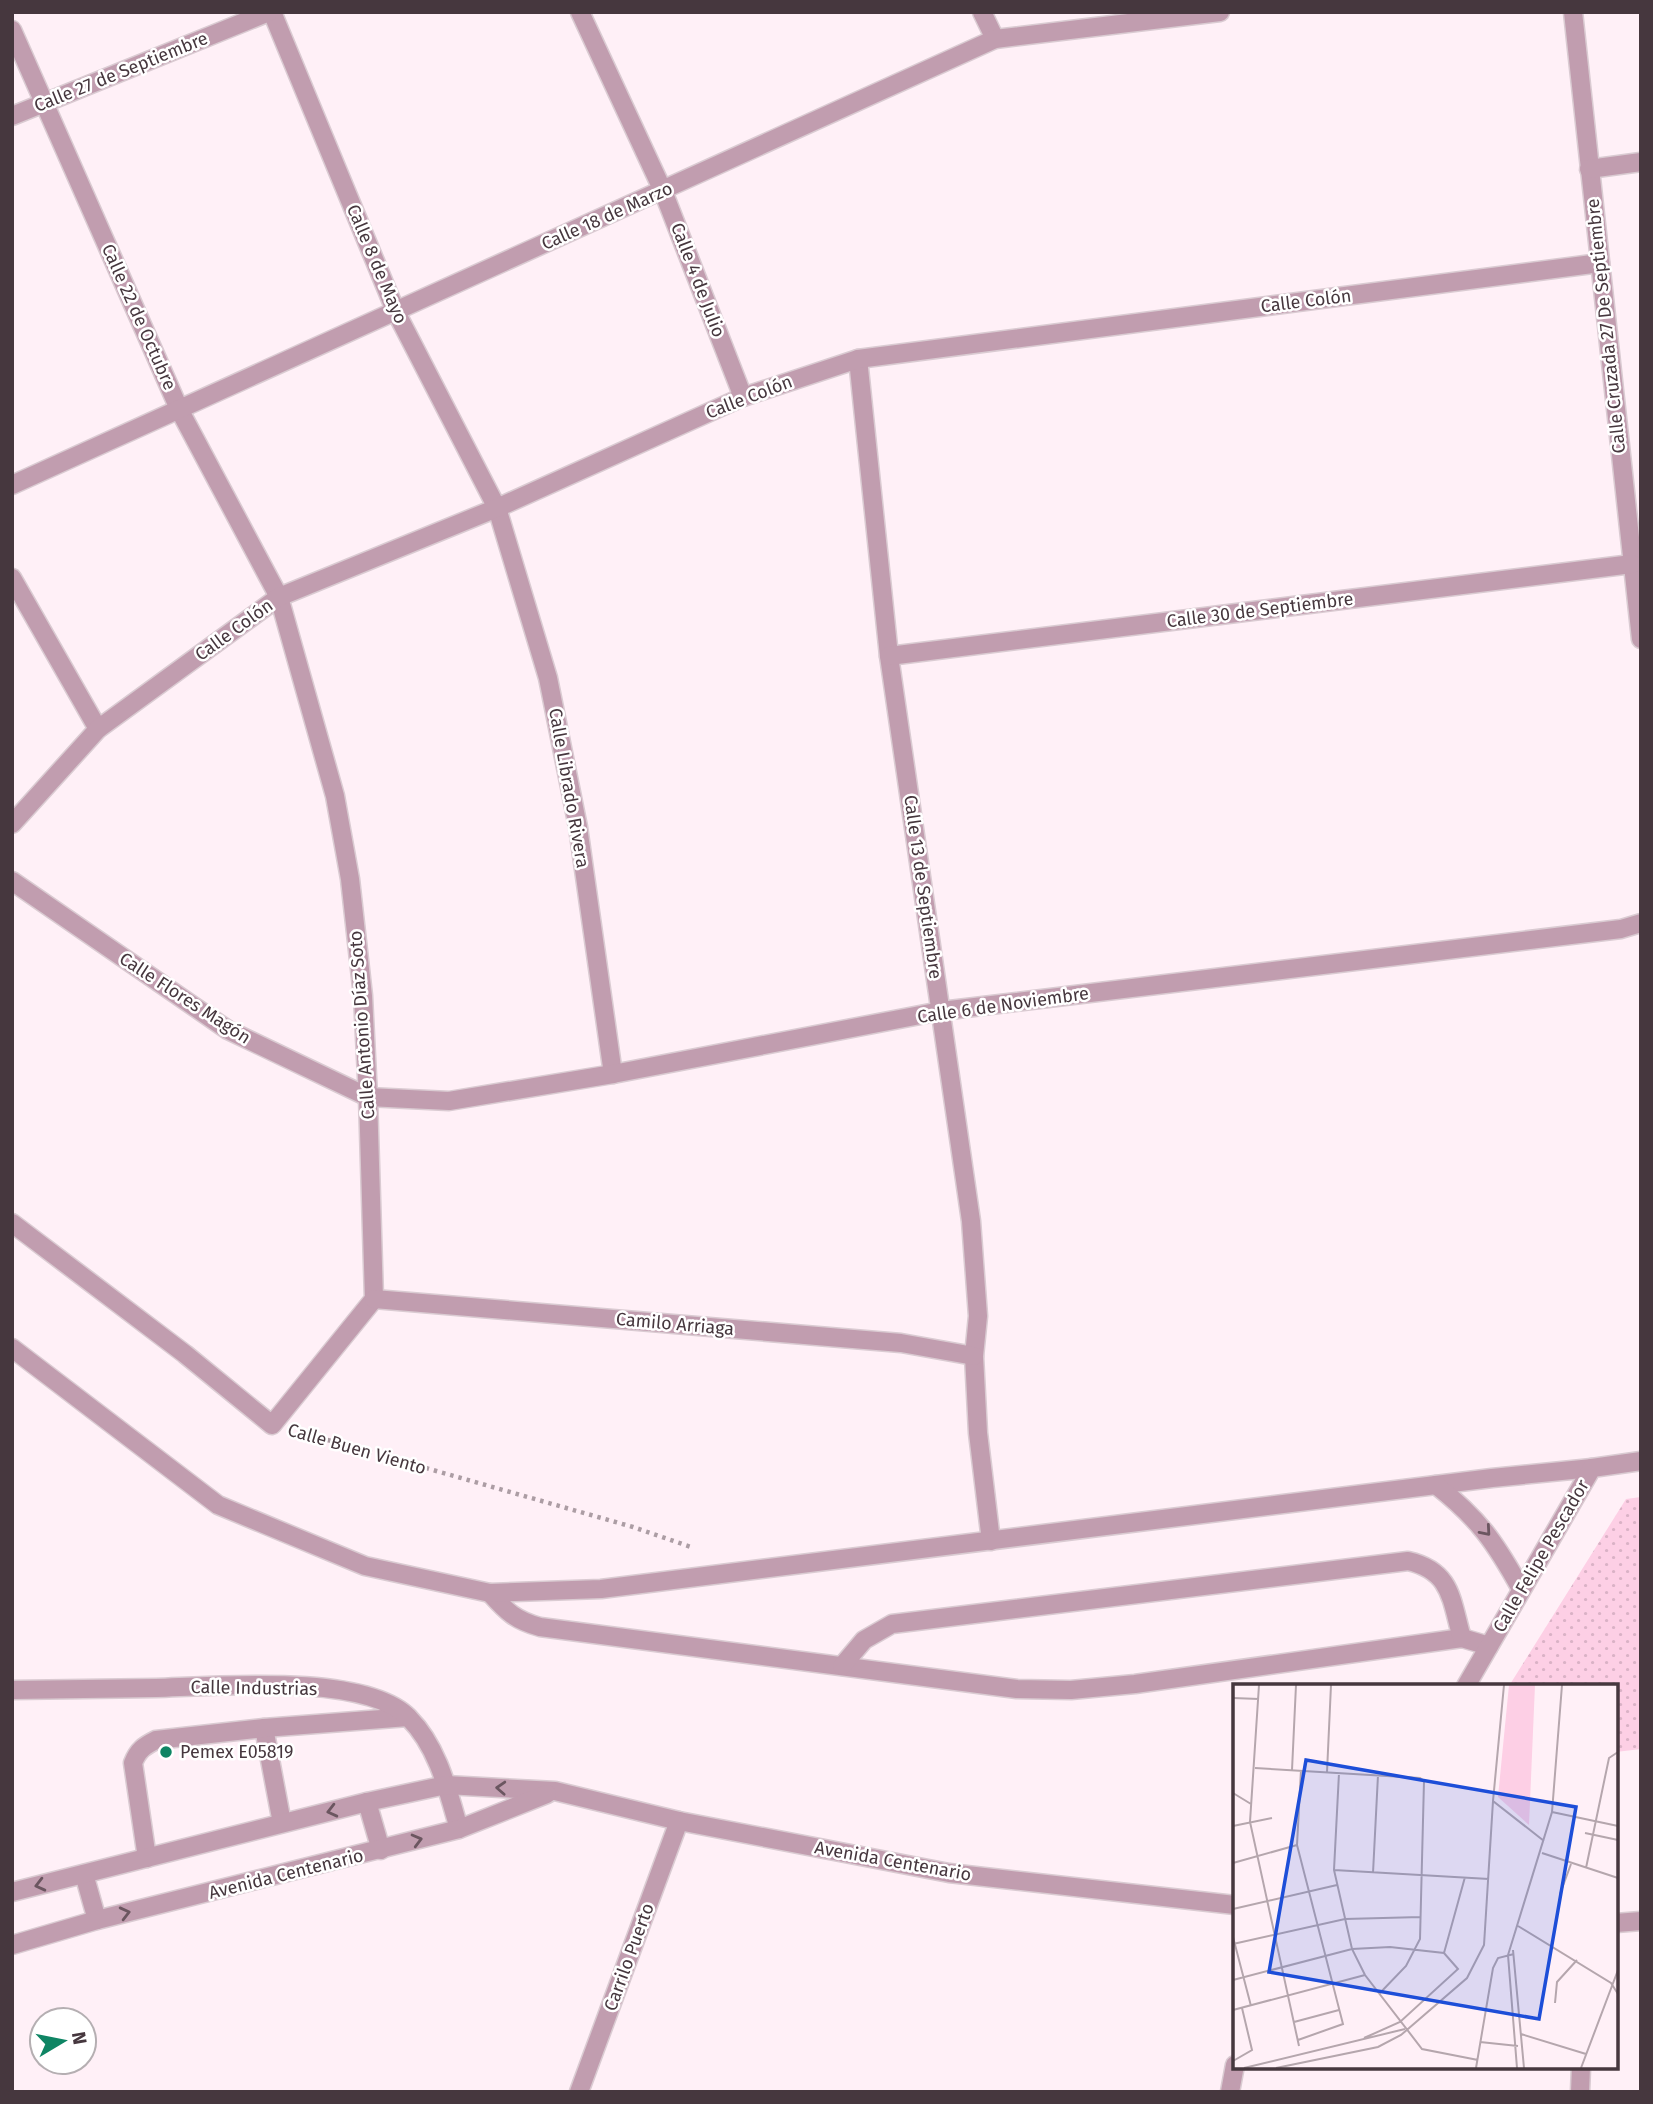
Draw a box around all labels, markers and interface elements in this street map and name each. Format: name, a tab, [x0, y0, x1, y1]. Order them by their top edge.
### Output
street label: Calle 27 de Septiembre	[31, 27, 211, 117]
street label: Calle 18 de Marzo	[538, 177, 676, 255]
street label: Calle Cruzada 27 De Septiembre	[1582, 197, 1630, 455]
street label: Calle 8 de Mayo	[342, 201, 412, 327]
street label: Calle 4 de Julio	[666, 220, 730, 340]
street label: Calle 22 de Octubre	[97, 241, 181, 393]
street label: Calle Colón	[1259, 285, 1353, 317]
street label: Calle Colón	[703, 370, 795, 424]
street label: Calle 30 de Septiembre	[1165, 588, 1355, 632]
street label: Calle Colón	[191, 594, 277, 666]
street label: Calle Librado Rivera	[544, 706, 594, 870]
street label: Calle 13 de Septiembre	[899, 794, 947, 980]
street label: Calle Antonio Díaz Soto	[344, 930, 380, 1120]
street label: Calle Flores Magón	[115, 947, 255, 1049]
street label: Calle 6 de Noviembre	[916, 982, 1090, 1028]
street label: Camilo Arriaga	[615, 1308, 735, 1340]
street label: Calle Buen Viento	[285, 1419, 429, 1479]
street label: Calle Felipe Pescador	[1488, 1476, 1594, 1636]
one-way arrow	[1478, 1523, 1490, 1536]
street label: Calle Industrias	[191, 1676, 317, 1700]
inset map	[1233, 1684, 1618, 2069]
place label: Pemex E05819	[180, 1741, 293, 1763]
marker: Pemex E05819	[158, 1744, 174, 1760]
one-way arrow	[495, 1781, 506, 1796]
one-way arrow	[326, 1803, 338, 1817]
one-way arrow	[411, 1834, 423, 1848]
street label: Avenida Centenario	[813, 1836, 973, 1886]
street label: Avenida Centenario	[206, 1844, 366, 1904]
one-way arrow	[34, 1877, 46, 1891]
street label: Carrilo Puerto	[599, 1900, 659, 2014]
one-way arrow	[119, 1907, 131, 1921]
north arrow	[28, 2006, 98, 2076]
text: N	[67, 2030, 92, 2046]

